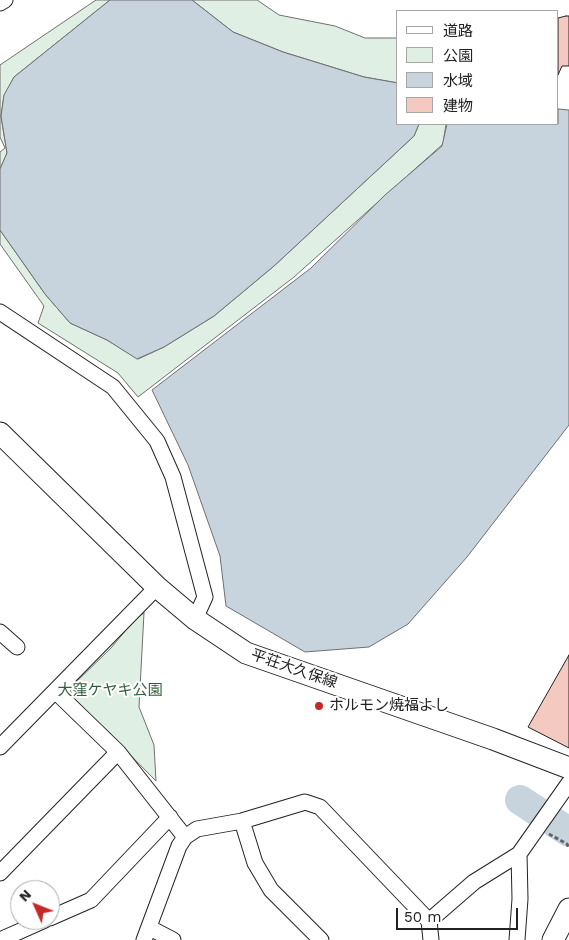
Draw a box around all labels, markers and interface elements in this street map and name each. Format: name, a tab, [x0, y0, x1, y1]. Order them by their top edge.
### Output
legend	[396, 10, 559, 125]
text: 道路	[443, 22, 473, 40]
text: 公園	[443, 47, 473, 65]
text: 水域	[443, 72, 473, 90]
text: 建物	[443, 97, 473, 115]
street label: 平荘大久保線	[249, 646, 339, 692]
park label: 大窪ケヤキ公園	[58, 682, 162, 700]
place label: ホルモン焼福よし	[329, 697, 449, 715]
marker: ホルモン焼福よし	[313, 700, 325, 712]
north arrow	[10, 880, 60, 930]
text: N	[16, 886, 34, 905]
scale bar	[399, 898, 522, 930]
text: 50 m	[404, 908, 441, 926]

